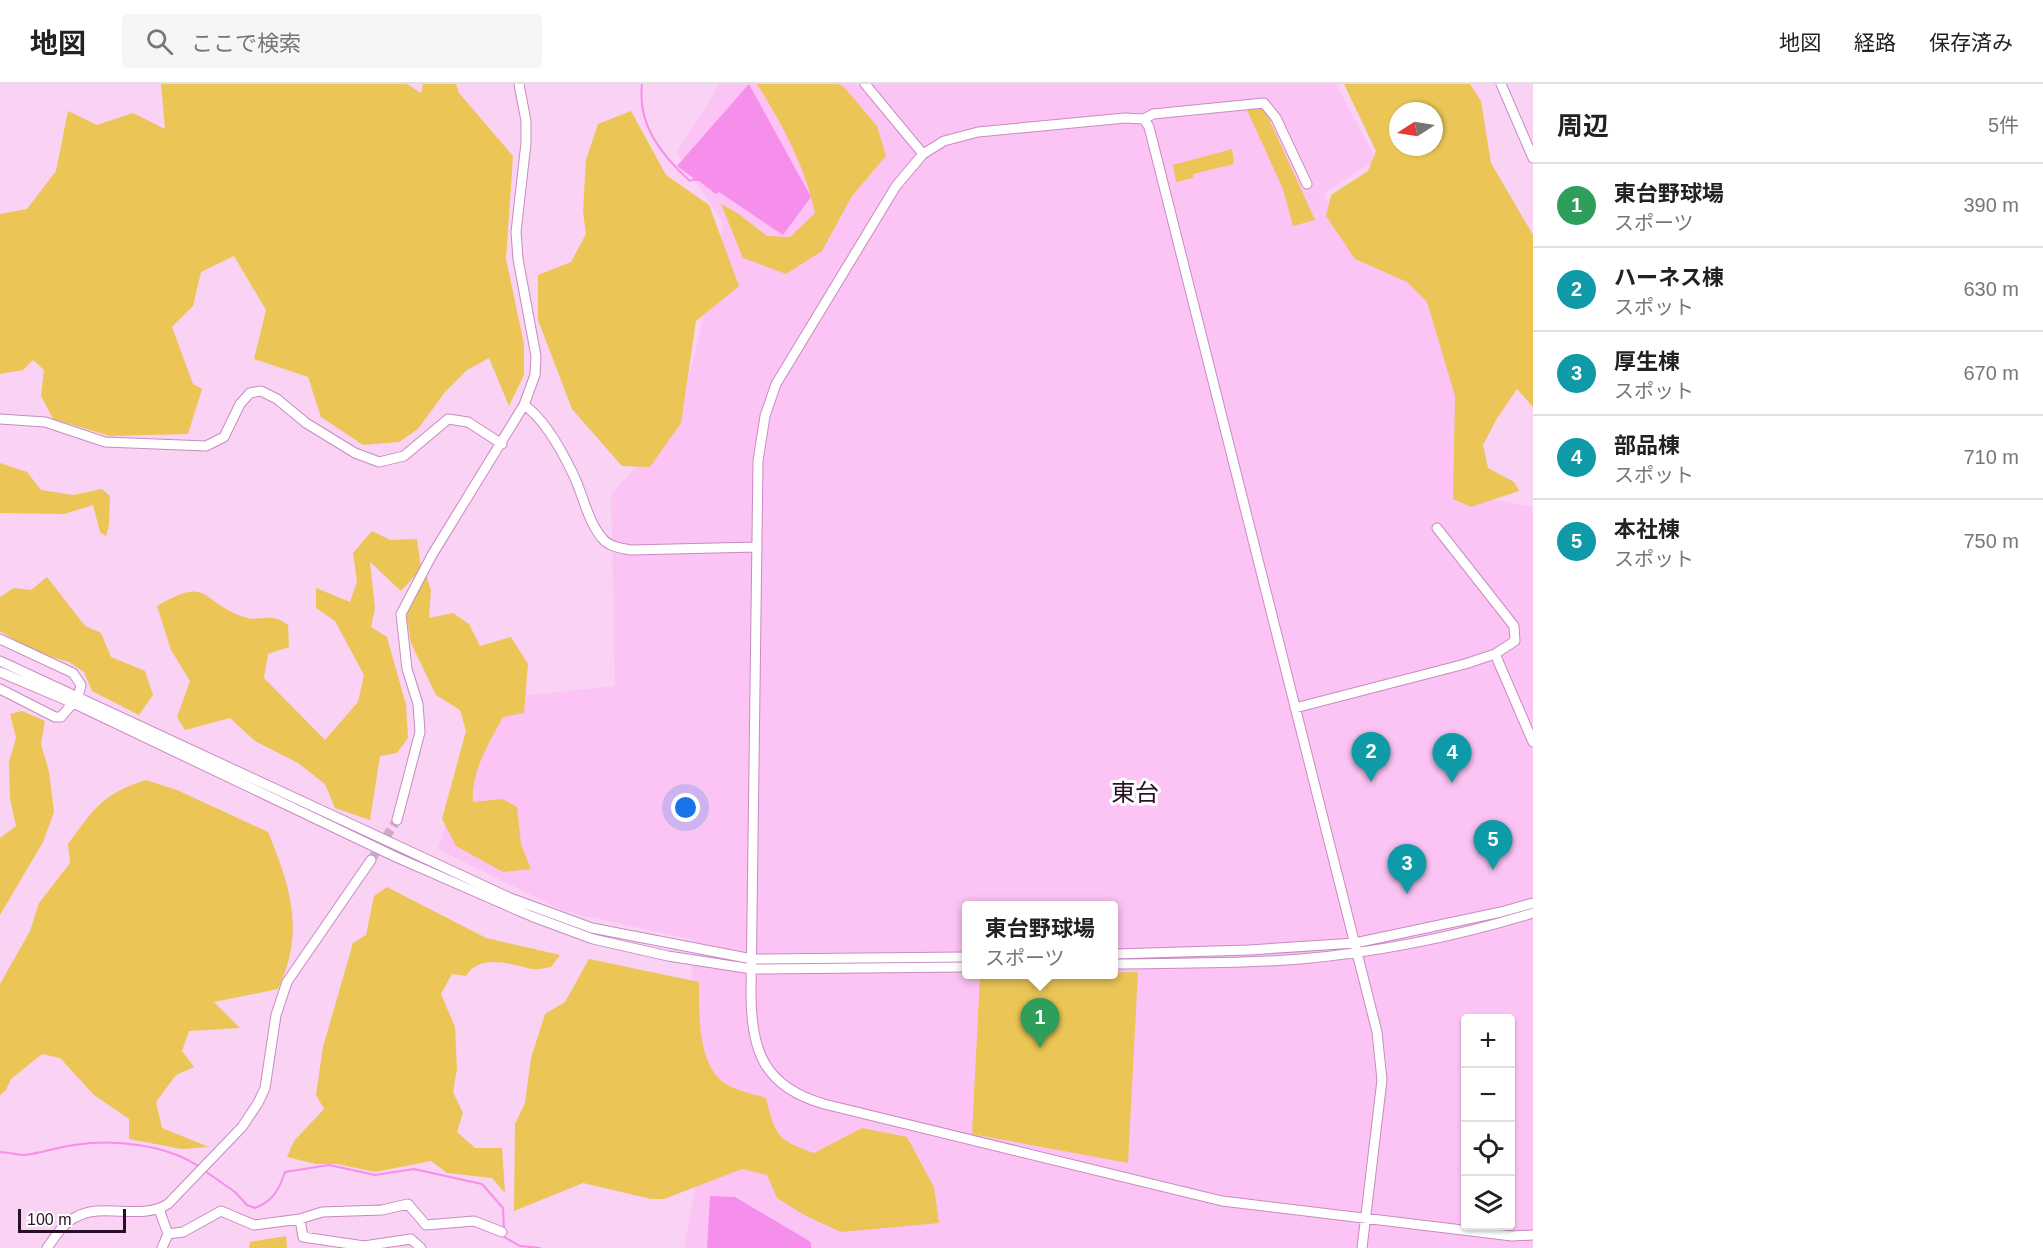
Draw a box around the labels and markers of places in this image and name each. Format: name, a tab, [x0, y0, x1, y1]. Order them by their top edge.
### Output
pin: 2	[1352, 732, 1390, 782]
pin: 4	[1432, 734, 1472, 783]
pin: 5	[1474, 820, 1512, 870]
pin: 3	[1388, 844, 1426, 894]
pin: 1	[1020, 998, 1060, 1048]

